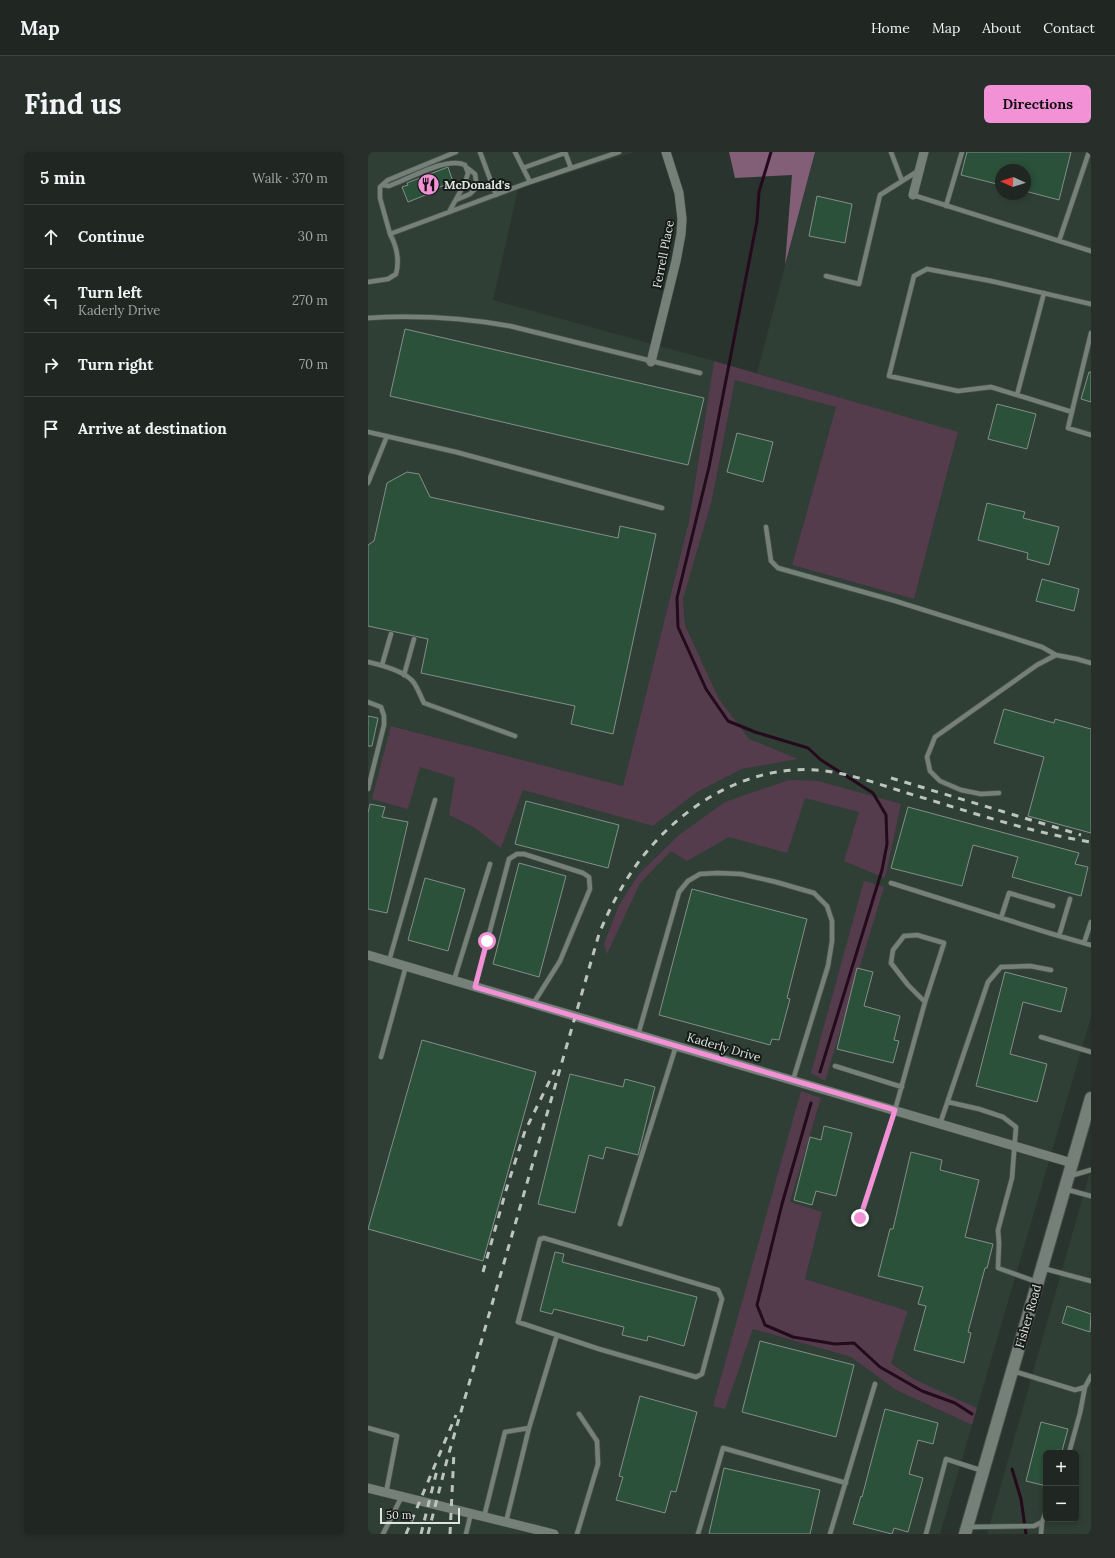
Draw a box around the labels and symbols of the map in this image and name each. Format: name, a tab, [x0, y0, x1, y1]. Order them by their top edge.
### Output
north arrow	[995, 164, 1031, 200]
restaurant icon: McDonald's	[415, 171, 441, 197]
place label: McDonald's	[444, 177, 510, 192]
street label: Ferrell Place	[649, 218, 677, 289]
route start	[478, 932, 496, 950]
street label: Kaderly Drive	[685, 1029, 763, 1065]
route end	[851, 1209, 869, 1227]
street label: Fisher Road	[1012, 1283, 1044, 1349]
scale bar	[380, 1506, 460, 1525]

